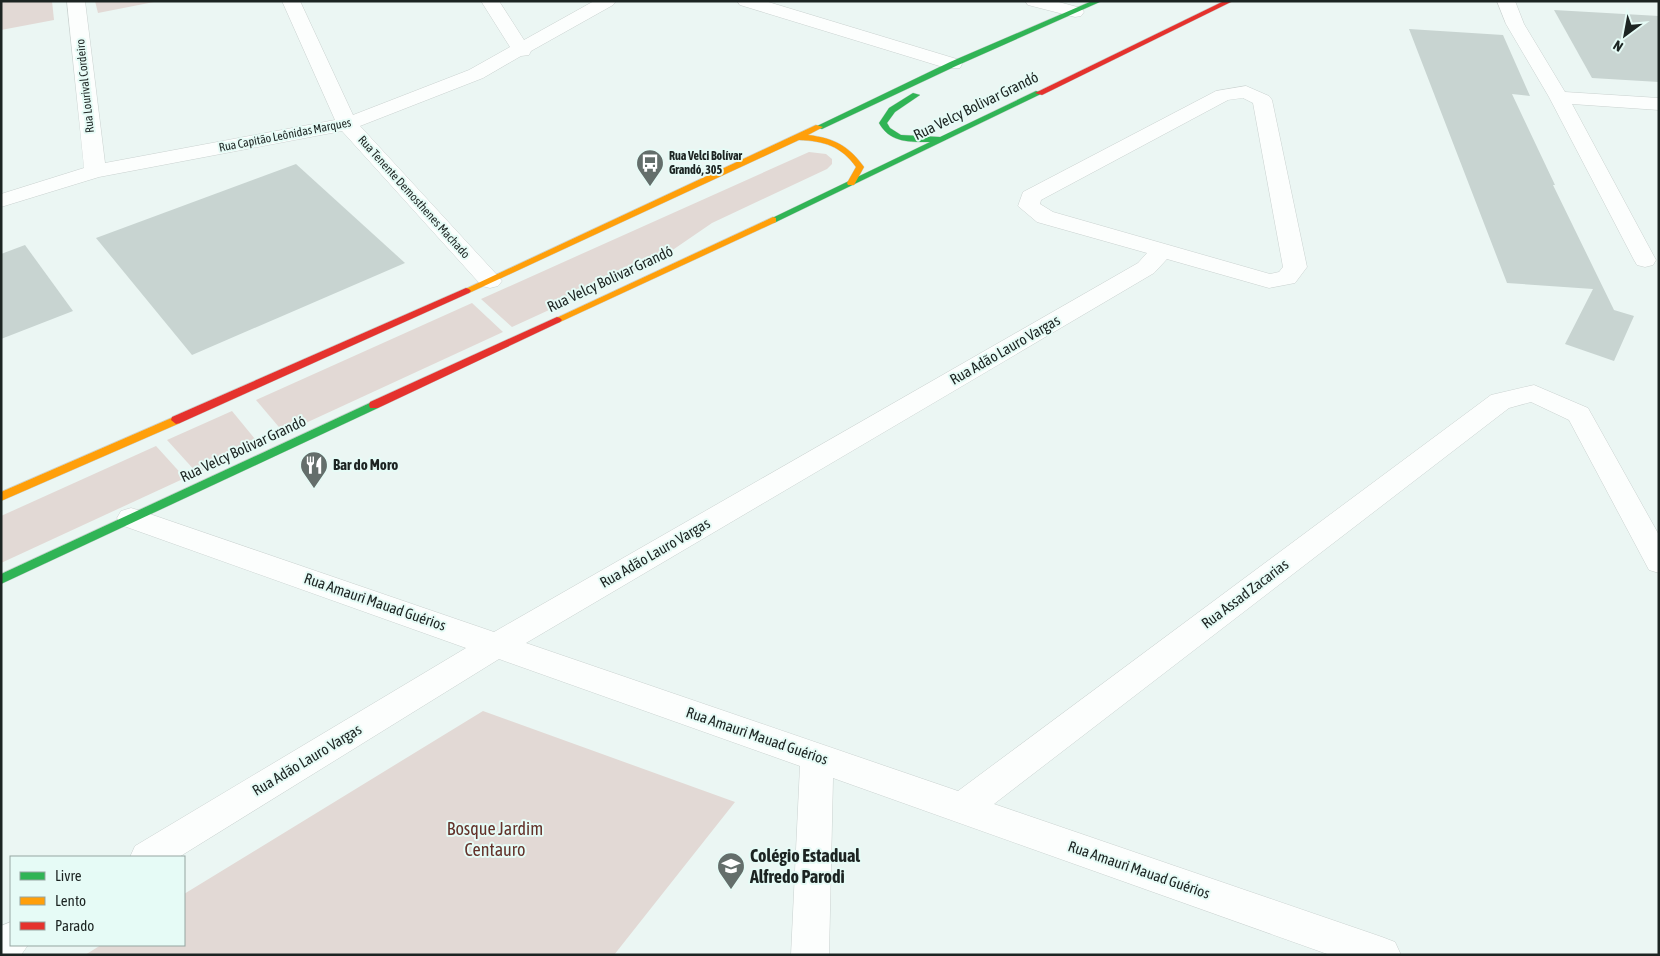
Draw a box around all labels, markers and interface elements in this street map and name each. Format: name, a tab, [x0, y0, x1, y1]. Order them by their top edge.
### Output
north arrow	[1600, 10, 1650, 60]
text: N	[1610, 37, 1626, 55]
street label: Rua Lourival Cordeiro	[73, 38, 97, 134]
street label: Rua Velcy Bolivar Grandó	[911, 68, 1041, 143]
street label: Rua Capitão Leônidas Marques	[218, 115, 352, 155]
street label: Rua Tenente Demosthenes Machado	[355, 133, 473, 261]
bus stop icon: Rua Velci Bolívar Grandó, 305	[635, 148, 665, 187]
place label: Rua Velci Bolívar Grandó, 305	[669, 149, 743, 177]
street label: Rua Velcy Bolivar Grandó	[544, 242, 675, 315]
street label: Rua Adão Lauro Vargas	[947, 311, 1063, 388]
street label: Rua Velcy Bolivar Grandó	[177, 412, 308, 485]
restaurant icon: Bar do Moro	[299, 450, 329, 489]
place label: Bar do Moro	[333, 456, 398, 473]
street label: Rua Adão Lauro Vargas	[597, 514, 713, 591]
street label: Rua Assad Zacarias	[1198, 555, 1291, 632]
street label: Rua Amauri Mauad Guérios	[302, 569, 448, 634]
street label: Rua Amauri Mauad Guérios	[684, 703, 830, 768]
street label: Rua Adão Lauro Vargas	[249, 720, 364, 799]
park label: Bosque Jardim Centauro	[447, 818, 543, 860]
street label: Rua Amauri Mauad Guérios	[1066, 837, 1212, 902]
place label: Colégio Estadual Alfredo Parodi	[749, 845, 860, 887]
school or university icon: Colégio Estadual Alfredo Parodi	[716, 851, 746, 890]
legend	[10, 856, 185, 946]
text: Livre	[55, 867, 82, 884]
text: Lento	[55, 892, 86, 909]
text: Parado	[55, 917, 94, 934]

